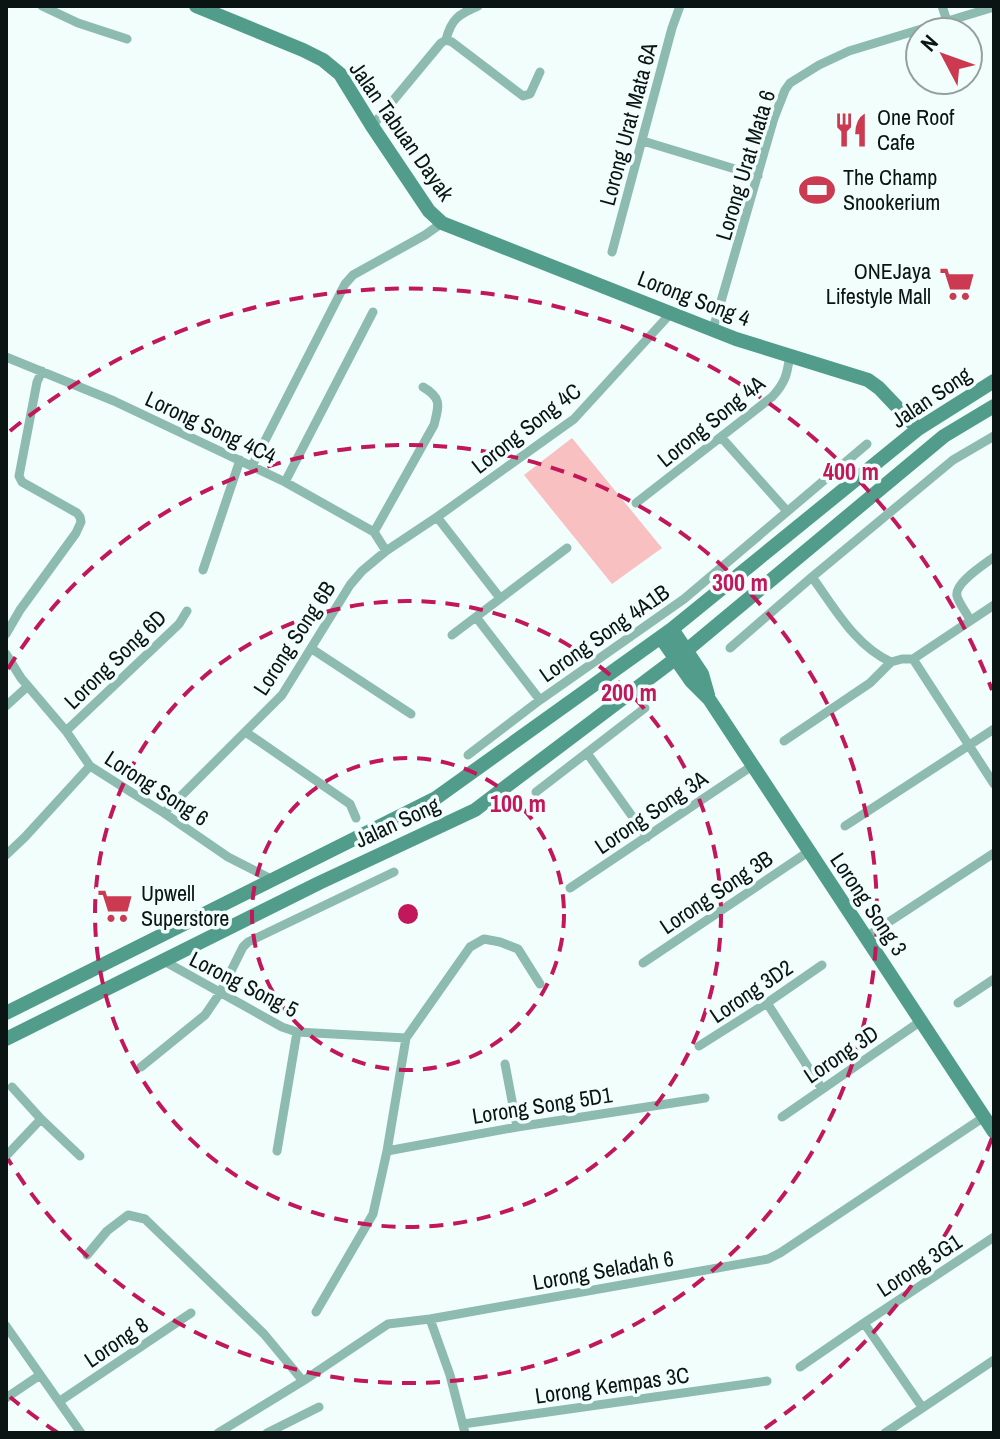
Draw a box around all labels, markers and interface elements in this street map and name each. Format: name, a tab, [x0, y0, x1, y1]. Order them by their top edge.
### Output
north arrow	[904, 16, 984, 96]
text: N	[913, 28, 945, 58]
street label: Lorong Urat Mata 6A	[592, 38, 664, 209]
street label: Jalan Tabuan Dayak	[343, 55, 462, 207]
street label: Lorong Urat Mata 6	[708, 86, 782, 244]
place label: One Roof Cafe	[877, 102, 955, 157]
restaurant icon: One Roof Cafe	[832, 111, 870, 149]
place label: The Champ Snookerium	[843, 162, 940, 217]
sports icon: The Champ Snookerium	[798, 171, 836, 209]
place label: ONEJaya Lifestyle Mall	[826, 256, 931, 311]
street label: Lorong Song 4	[633, 263, 755, 333]
supermarket icon: ONEJaya Lifestyle Mall	[938, 265, 976, 303]
street label: Jalan Song	[885, 359, 977, 435]
street label: Lorong Song 4A	[651, 368, 772, 474]
street label: Lorong Song 4C	[465, 376, 587, 480]
street label: Lorong Song 4C4	[141, 384, 281, 470]
text: 400 m	[823, 455, 879, 487]
text: 300 m	[712, 566, 768, 598]
street label: Lorong Song 6B	[246, 575, 342, 701]
street label: Lorong Song 4A1B	[533, 577, 675, 689]
street label: Lorong Song 6D	[57, 603, 173, 715]
text: 200 m	[601, 676, 657, 708]
street label: Lorong Song 6	[99, 743, 215, 833]
street label: Lorong Song 3A	[589, 763, 714, 861]
text: 100 m	[490, 787, 546, 819]
street label: Jalan Song	[350, 789, 444, 855]
street label: Lorong Song 3B	[654, 843, 778, 941]
street label: Lorong Song 3	[823, 847, 915, 961]
place label: Upwell Superstore	[141, 878, 229, 933]
supermarket icon: Upwell Superstore	[96, 887, 134, 925]
centre of rings	[394, 900, 422, 928]
street label: Lorong Song 5	[184, 944, 304, 1024]
street label: Lorong 3D2	[704, 952, 798, 1030]
street label: Lorong 3D	[798, 1018, 884, 1090]
street label: Lorong Song 5D1	[470, 1079, 614, 1131]
street label: Lorong 3G1	[871, 1226, 967, 1304]
street label: Lorong Seladah 6	[530, 1243, 676, 1297]
street label: Lorong 8	[78, 1310, 154, 1374]
street label: Lorong Kempas 3C	[533, 1359, 691, 1411]

